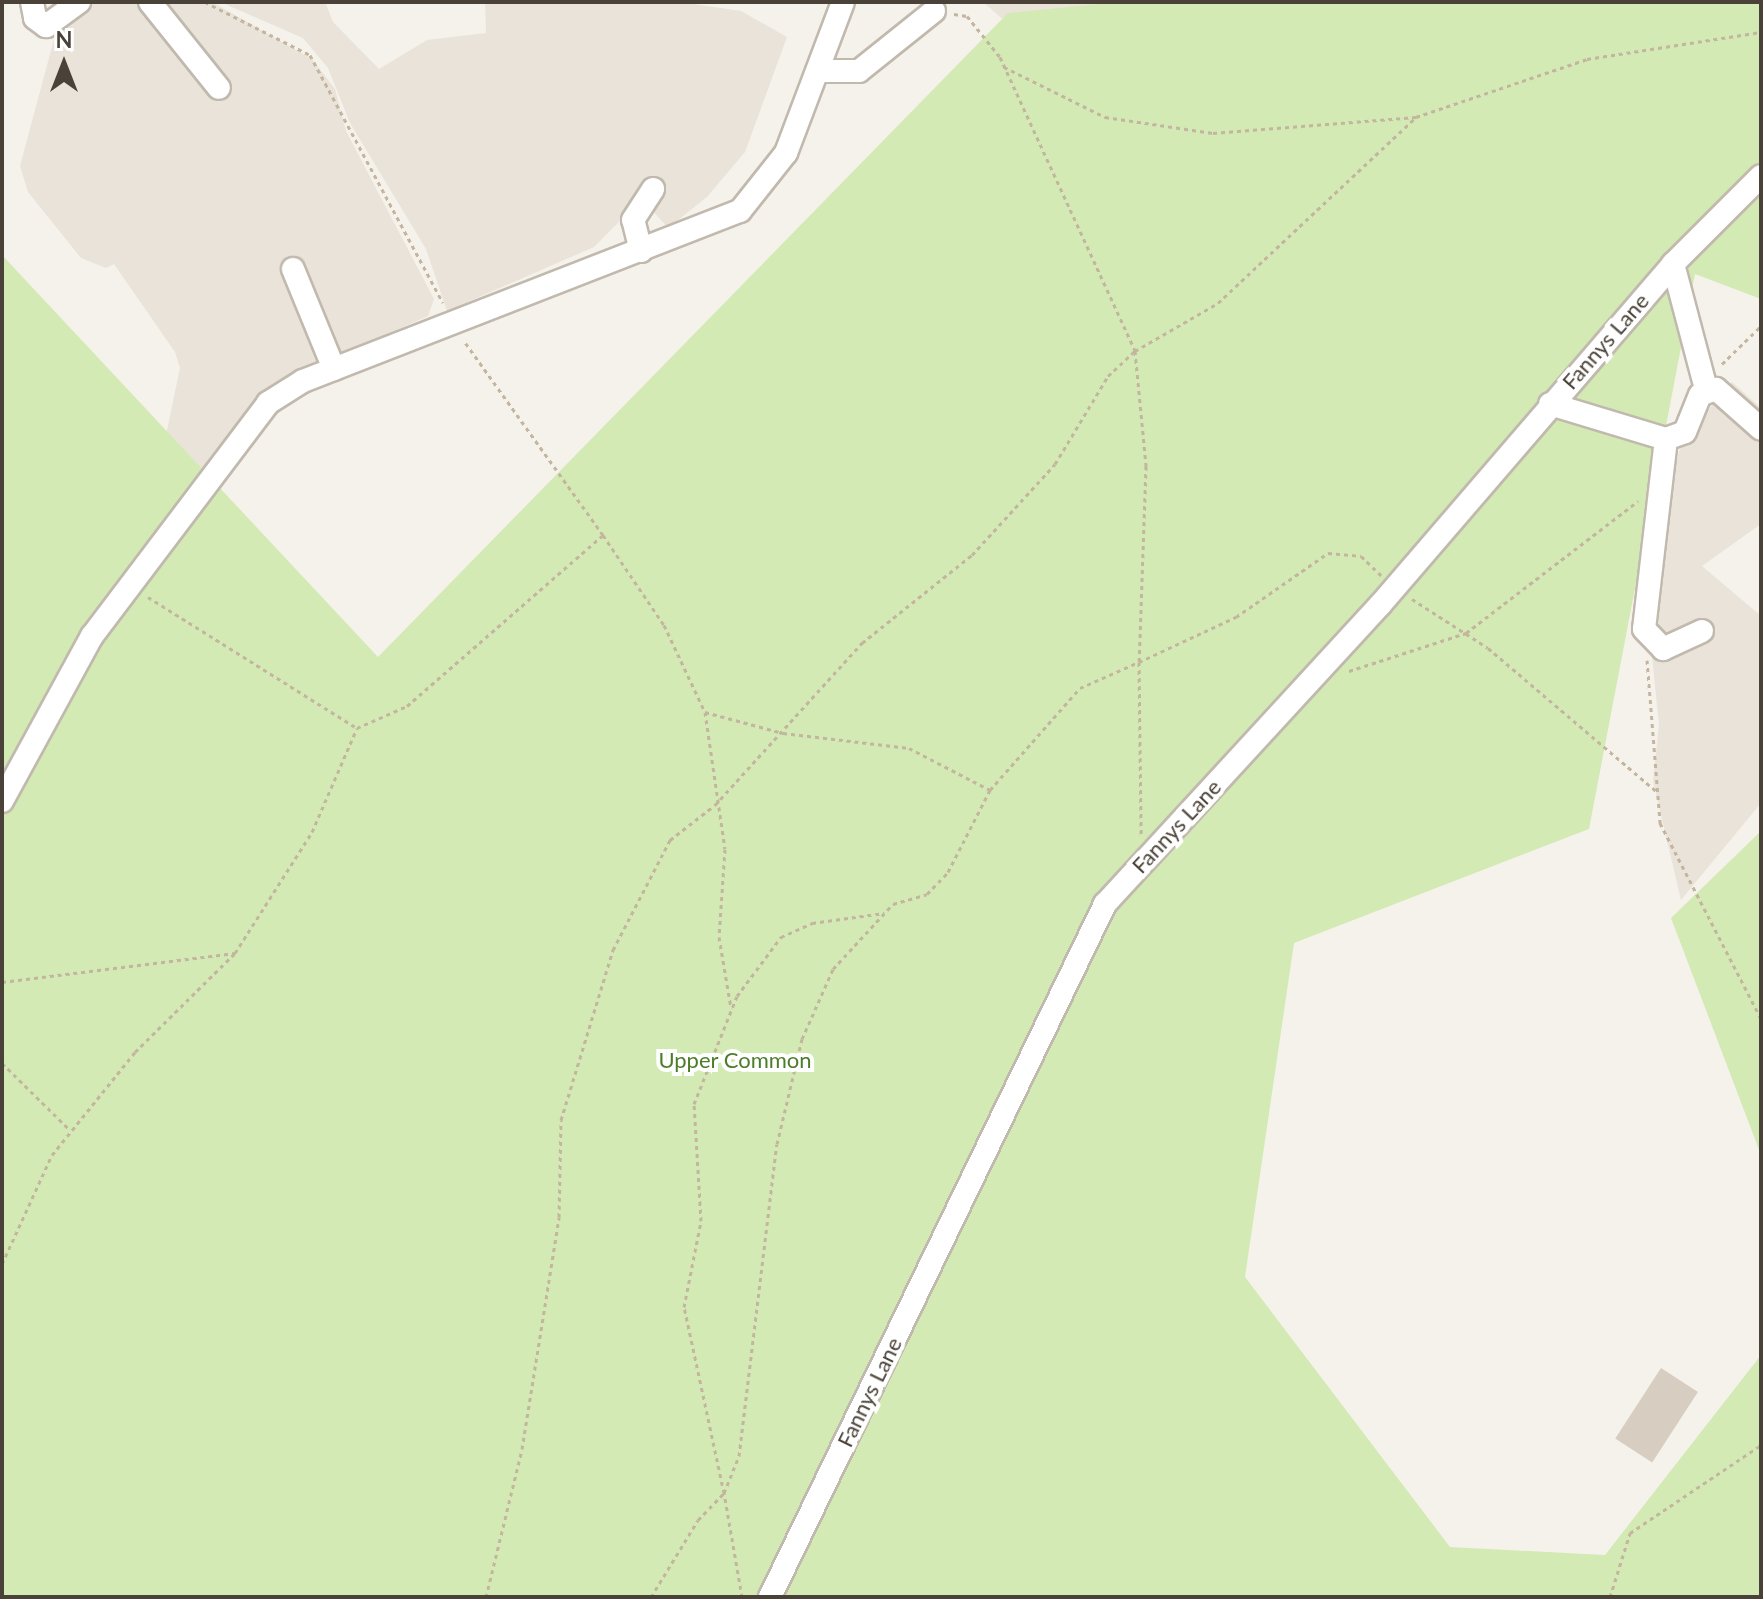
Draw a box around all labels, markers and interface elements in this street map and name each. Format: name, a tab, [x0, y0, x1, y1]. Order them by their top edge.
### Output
north arrow	[24, 24, 104, 104]
text: N	[56, 26, 72, 53]
street label: Fannys Lane	[1556, 288, 1654, 394]
street label: Fannys Lane	[1126, 774, 1226, 878]
park label: Upper Common	[658, 1047, 812, 1073]
street label: Fannys Lane	[831, 1333, 907, 1451]

